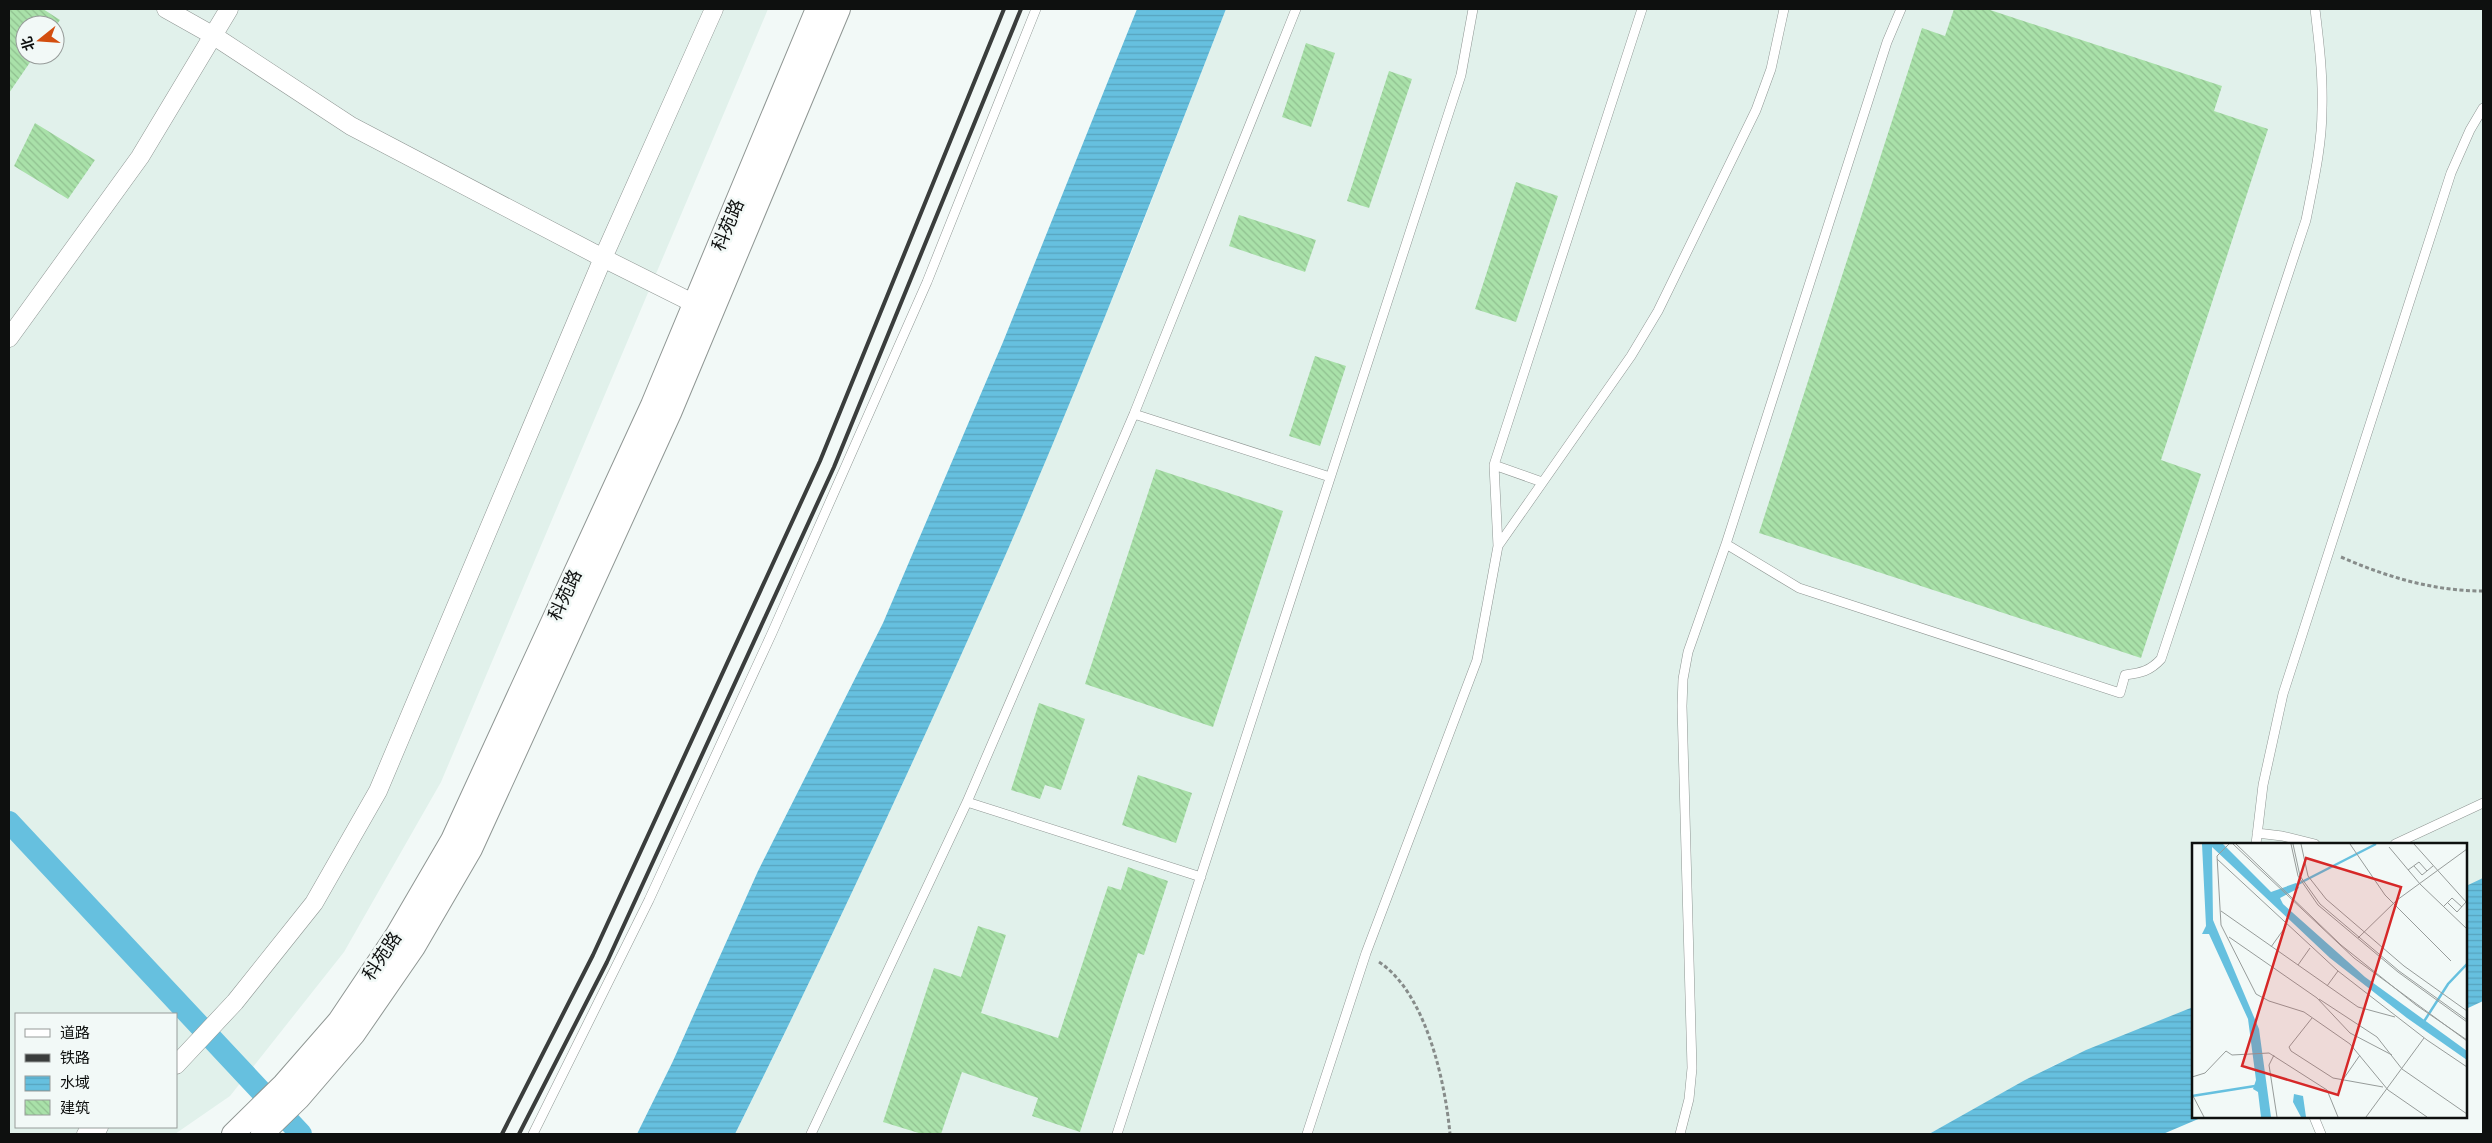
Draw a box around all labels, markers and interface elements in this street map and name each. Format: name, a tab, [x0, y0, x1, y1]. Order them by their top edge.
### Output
north arrow	[15, 15, 65, 65]
text: 北	[18, 35, 37, 53]
street label: 科苑路	[707, 196, 748, 254]
street label: 科苑路	[544, 566, 585, 624]
inset map	[2192, 843, 2467, 1118]
street label: 科苑路	[358, 927, 405, 984]
legend	[15, 1013, 178, 1128]
text: 道路	[60, 1024, 90, 1041]
text: 铁路	[60, 1049, 90, 1066]
text: 水域	[60, 1074, 90, 1091]
text: 建筑	[60, 1099, 90, 1116]

